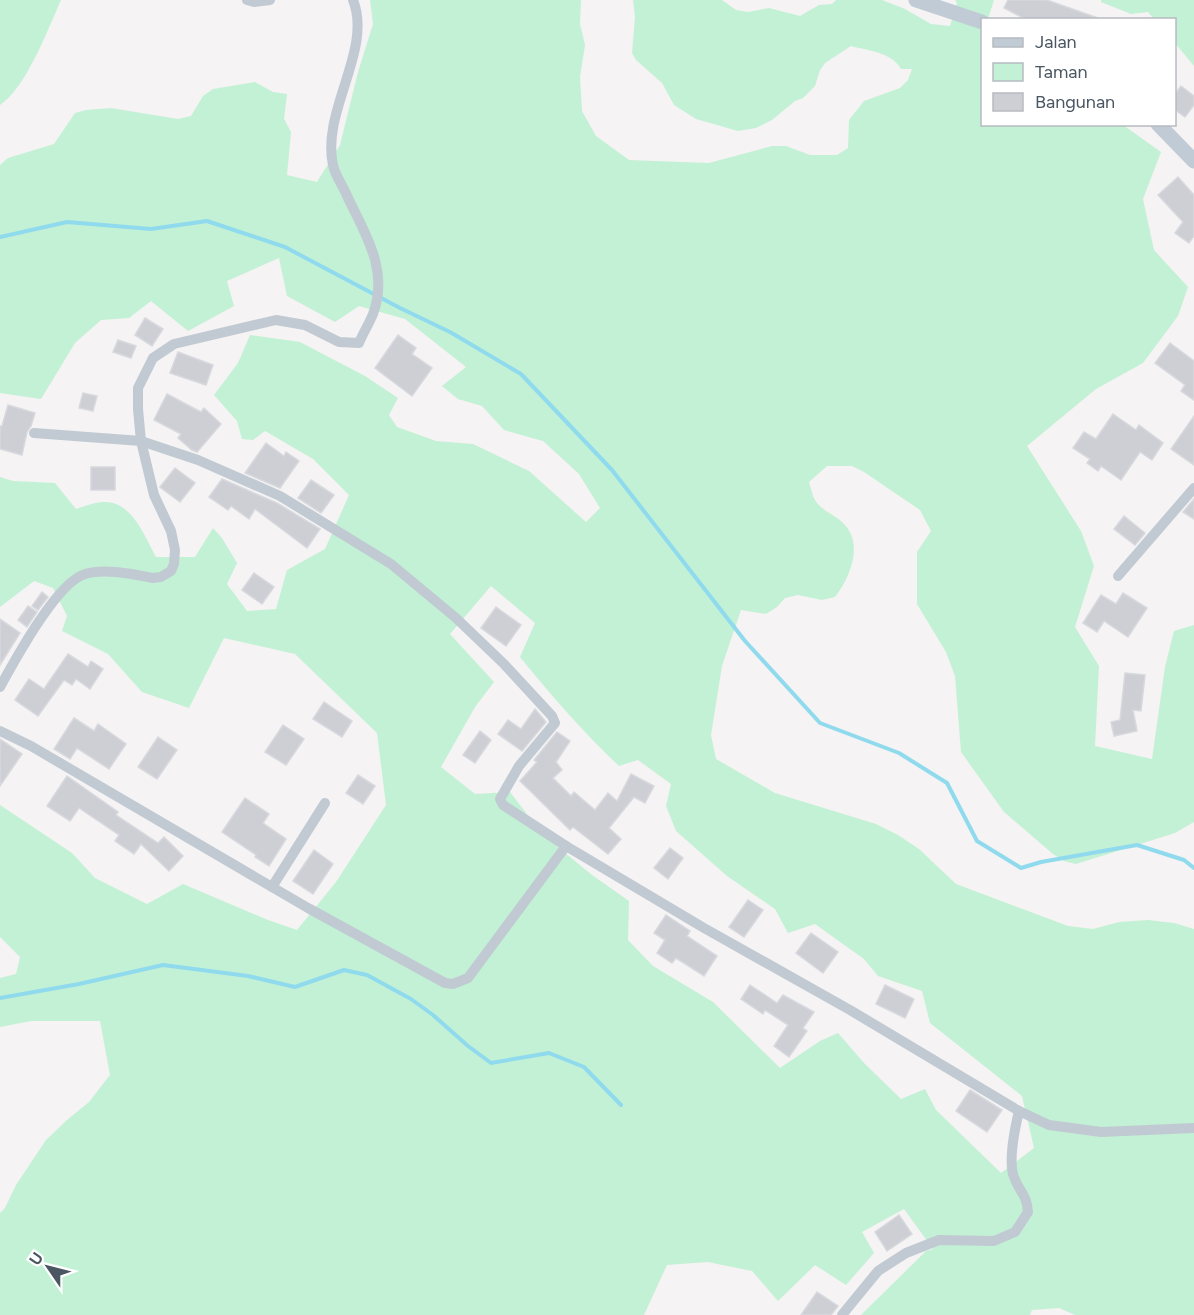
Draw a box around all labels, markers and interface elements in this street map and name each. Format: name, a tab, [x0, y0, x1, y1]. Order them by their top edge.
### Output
legend	[981, 18, 1176, 126]
text: Jalan	[1035, 31, 1077, 53]
text: Taman	[1035, 61, 1088, 83]
text: Bangunan	[1035, 91, 1115, 113]
north arrow	[18, 1237, 78, 1297]
text: U	[25, 1249, 47, 1269]

